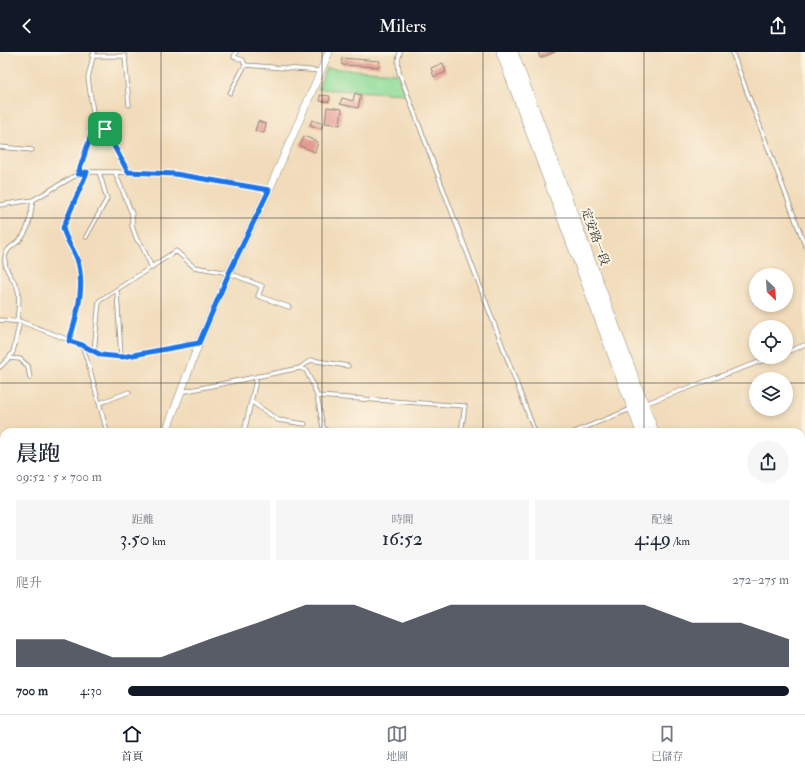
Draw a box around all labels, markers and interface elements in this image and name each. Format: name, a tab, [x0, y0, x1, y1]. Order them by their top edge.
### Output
icon: back	[16, 15, 38, 37]
text: Milers	[379, 15, 426, 38]
icon: share	[767, 15, 789, 37]
pin	[88, 112, 122, 146]
icon: arrive	[94, 118, 116, 140]
street label: 定安路一段	[578, 206, 612, 268]
north arrow	[749, 268, 793, 312]
map controls	[749, 268, 793, 416]
button: locate	[749, 320, 793, 364]
button: layers	[749, 372, 793, 416]
text: 晨跑	[16, 440, 60, 468]
button: share	[747, 441, 789, 483]
text: 09:52 · 5 × 700 m	[16, 469, 102, 485]
text: 距離	[132, 513, 154, 526]
text: 時間	[391, 513, 413, 526]
text: 配速	[651, 513, 673, 526]
text: 3.50	[120, 526, 150, 551]
text: 16:52	[382, 526, 423, 551]
text: 4:49	[634, 526, 671, 551]
text: km	[150, 535, 166, 548]
text: /km	[671, 535, 690, 548]
text: 272–275 m	[732, 572, 789, 588]
text: 爬升	[16, 575, 42, 591]
text: 700 m	[16, 683, 48, 699]
text: 4:30	[80, 683, 102, 699]
tab: 首頁	[121, 723, 143, 763]
tab: 地圖	[386, 723, 408, 763]
tab: 已儲存	[651, 723, 684, 763]

